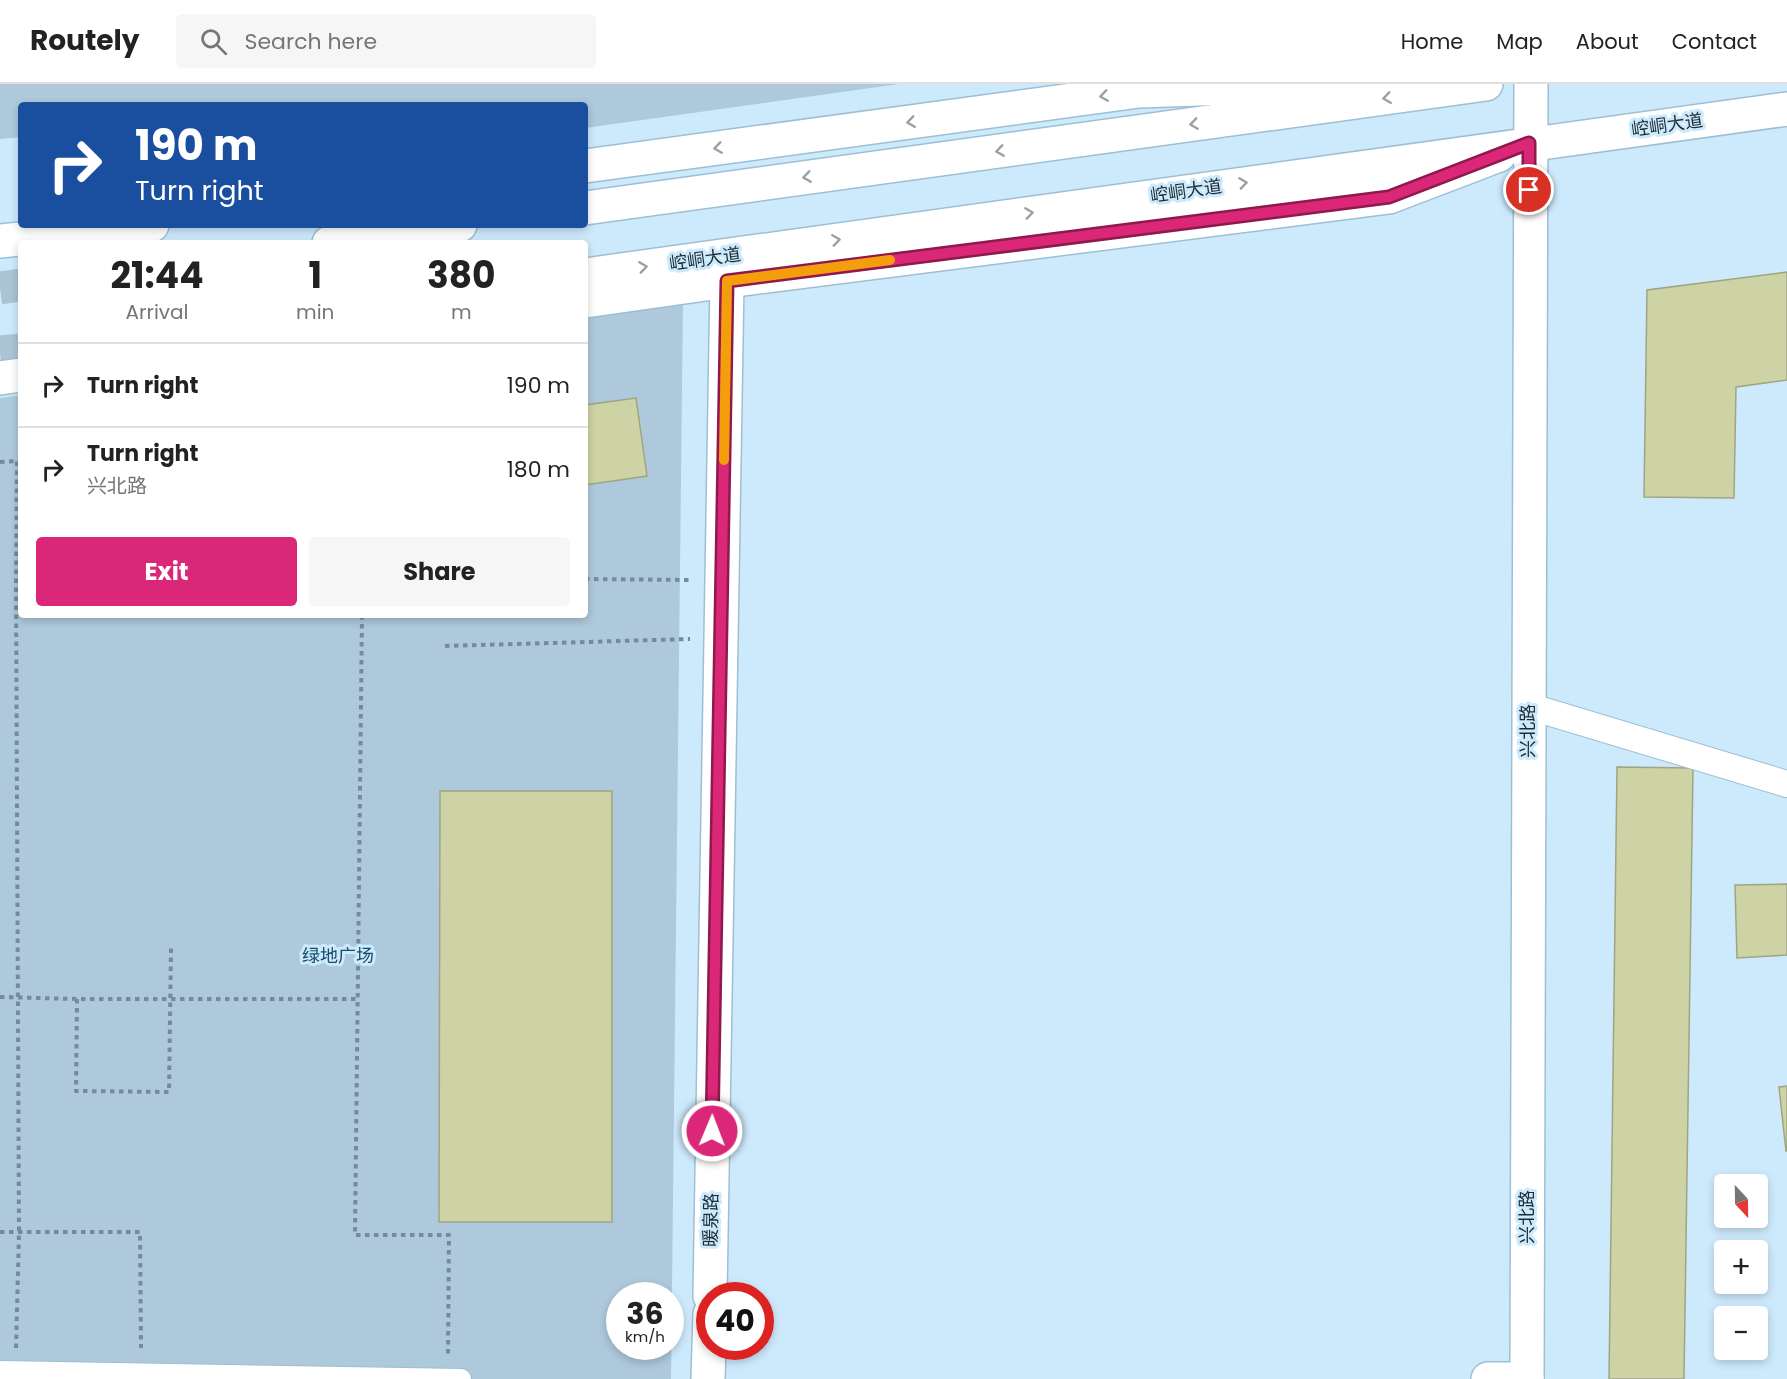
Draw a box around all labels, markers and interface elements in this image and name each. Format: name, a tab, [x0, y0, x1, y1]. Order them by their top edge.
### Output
search box	[176, 14, 596, 68]
text: Routely	[30, 21, 140, 60]
icon: search	[197, 25, 230, 58]
text: Search here	[245, 26, 377, 57]
text: Home	[1401, 27, 1463, 56]
text: Map	[1496, 27, 1543, 56]
text: About	[1576, 27, 1639, 56]
text: Contact	[1672, 27, 1757, 56]
one-way arrow	[1099, 89, 1109, 102]
one-way arrow	[1382, 91, 1391, 103]
street label: 崆峒大道	[1630, 107, 1704, 142]
text: 190 m	[135, 116, 257, 175]
one-way arrow	[906, 116, 915, 128]
one-way arrow	[1189, 118, 1198, 130]
icon: right	[36, 126, 114, 204]
one-way arrow	[713, 142, 722, 154]
one-way arrow	[996, 144, 1005, 156]
pin	[1503, 164, 1554, 215]
one-way arrow	[803, 171, 812, 183]
text: Turn right	[135, 172, 264, 209]
street label: 崆峒大道	[1149, 173, 1223, 208]
icon: arrive	[1512, 173, 1545, 206]
one-way arrow	[1238, 178, 1248, 190]
one-way arrow	[1025, 208, 1034, 220]
one-way arrow	[831, 235, 841, 247]
street label: 崆峒大道	[668, 241, 742, 276]
text: 21:44	[111, 250, 204, 301]
text: 1	[308, 250, 322, 301]
text: 380	[427, 250, 495, 301]
one-way arrow	[638, 262, 648, 274]
text: Arrival	[126, 298, 189, 326]
text: min	[296, 298, 334, 326]
text: m	[451, 298, 471, 326]
icon: right	[36, 369, 69, 402]
text: Turn right	[87, 370, 198, 401]
text: 190 m	[507, 370, 570, 401]
text: Turn right	[87, 438, 198, 469]
icon: right	[36, 453, 69, 486]
text: 180 m	[507, 454, 570, 485]
text: 兴北路	[87, 472, 147, 500]
button: Exit	[36, 537, 297, 606]
button: Share	[309, 537, 570, 606]
street label: 兴北路	[1515, 704, 1540, 758]
park label: 绿地广场	[302, 943, 374, 968]
position arrow	[680, 1099, 744, 1163]
north arrow	[1714, 1174, 1768, 1228]
map controls	[1714, 1174, 1768, 1360]
street label: 兴北路	[1514, 1190, 1539, 1244]
street label: 暖泉路	[698, 1193, 723, 1247]
button: +	[1714, 1240, 1768, 1294]
speed limit sign: 40	[696, 1282, 774, 1360]
text: 36	[626, 1292, 664, 1335]
button: −	[1714, 1306, 1768, 1360]
text: km/h	[625, 1326, 665, 1347]

